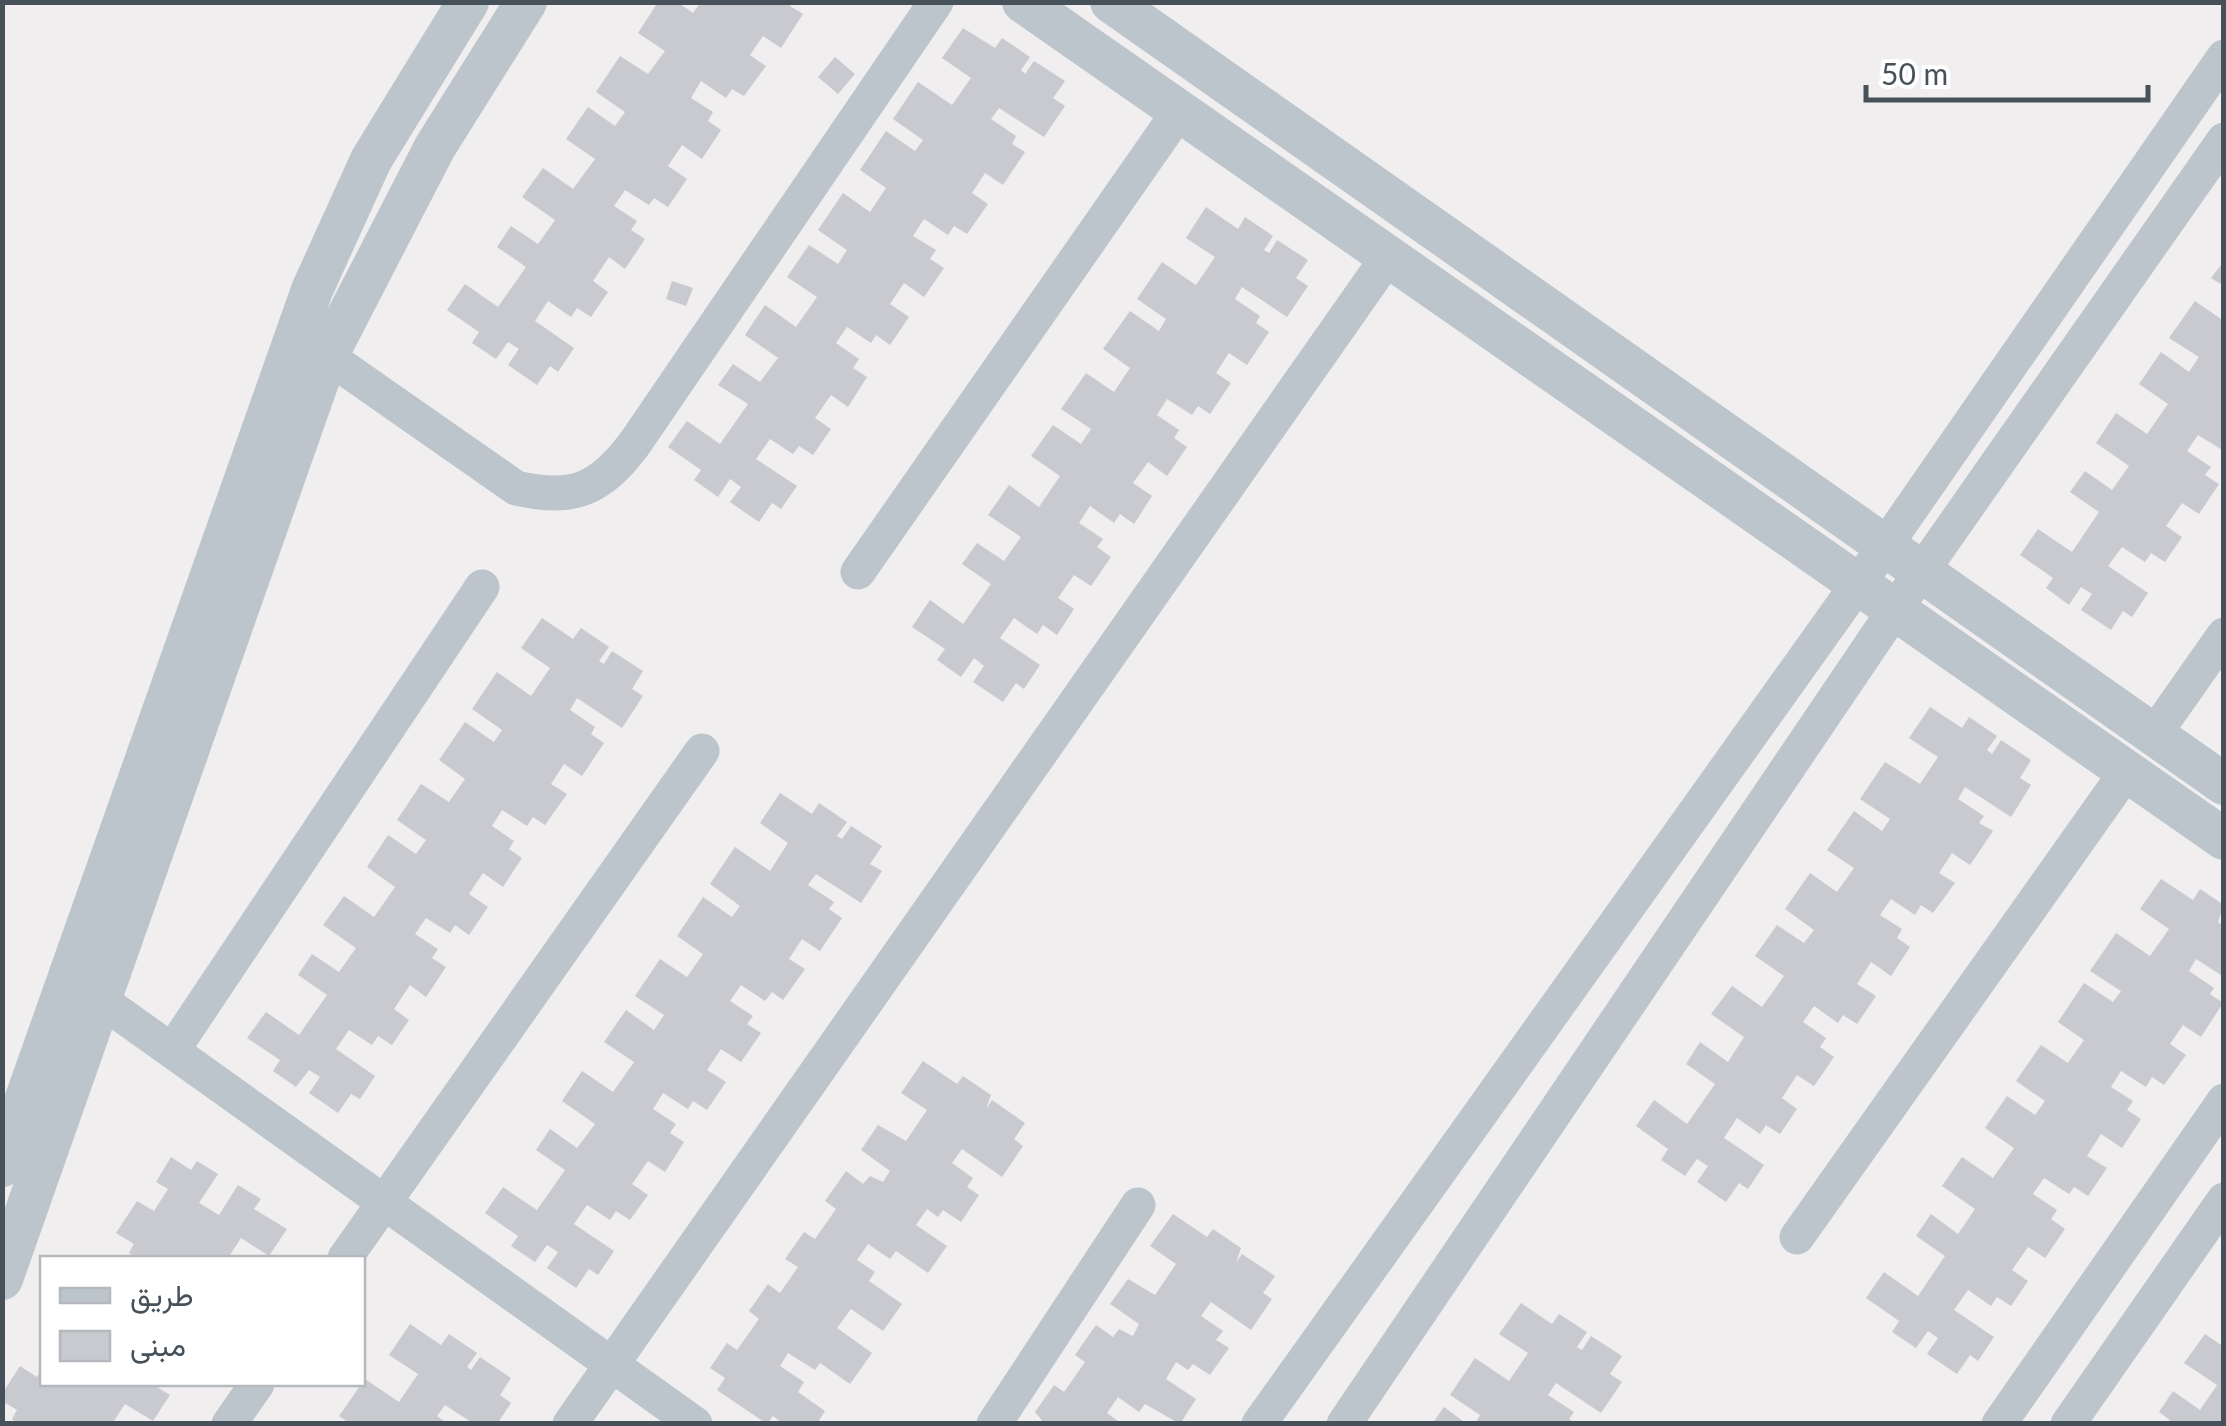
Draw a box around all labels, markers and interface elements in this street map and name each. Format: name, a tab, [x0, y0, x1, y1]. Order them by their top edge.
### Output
scale bar	[1866, 40, 2148, 102]
text: 50 m	[1881, 55, 1948, 91]
legend	[40, 1256, 365, 1386]
text: طريق	[130, 1276, 194, 1314]
text: مبنى	[130, 1326, 186, 1364]

